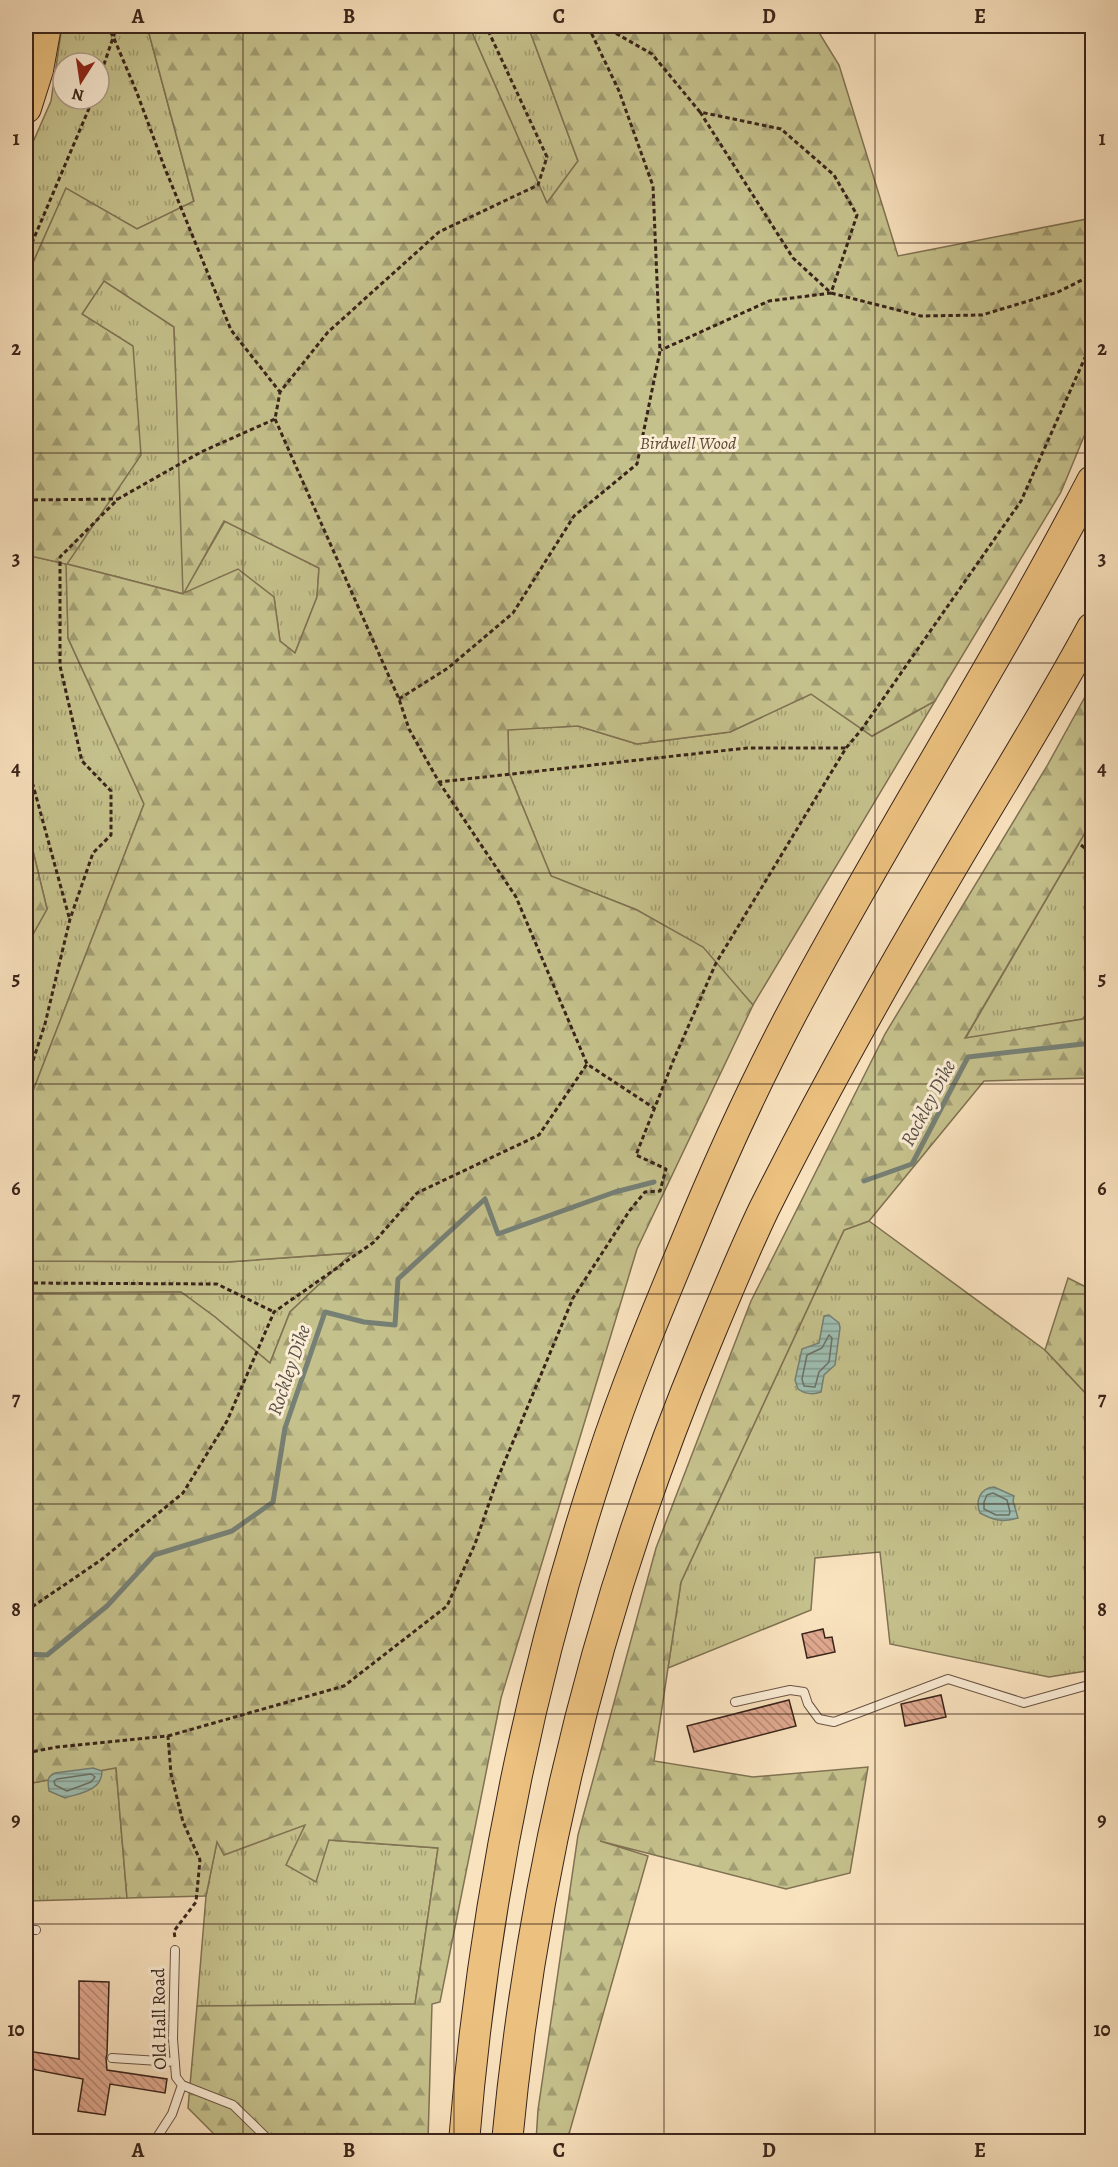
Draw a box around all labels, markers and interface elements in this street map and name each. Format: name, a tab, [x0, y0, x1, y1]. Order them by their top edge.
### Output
text: A	[131, 3, 145, 30]
text: B	[343, 3, 355, 30]
text: C	[553, 3, 565, 30]
text: D	[762, 3, 776, 30]
text: E	[974, 3, 986, 30]
north arrow	[51, 51, 111, 111]
text: N	[70, 83, 86, 107]
text: 1	[12, 125, 20, 152]
text: 1	[1098, 125, 1106, 152]
text: 2	[11, 335, 21, 362]
text: 2	[1097, 335, 1107, 362]
park label: Birdwell Wood	[640, 431, 737, 455]
text: 3	[12, 545, 20, 572]
text: 3	[1098, 545, 1106, 572]
text: 4	[11, 755, 21, 782]
text: 4	[1097, 755, 1107, 782]
text: 5	[12, 965, 20, 992]
text: 5	[1098, 965, 1106, 992]
water label: Rockley Dike	[894, 1055, 962, 1151]
text: 6	[11, 1175, 21, 1202]
text: 6	[1097, 1175, 1107, 1202]
water label: Rockley Dike	[261, 1321, 317, 1419]
text: 7	[12, 1385, 21, 1412]
text: 7	[1098, 1385, 1107, 1412]
text: 8	[11, 1596, 21, 1623]
text: 8	[1097, 1596, 1107, 1623]
text: 9	[11, 1806, 21, 1833]
text: 9	[1097, 1806, 1107, 1833]
street label: Old Hall Road	[146, 1968, 172, 2070]
text: 10	[7, 2016, 25, 2043]
text: 10	[1093, 2016, 1111, 2043]
text: A	[131, 2137, 145, 2164]
text: B	[343, 2137, 355, 2164]
text: C	[553, 2137, 565, 2164]
text: D	[762, 2137, 776, 2164]
text: E	[974, 2137, 986, 2164]

